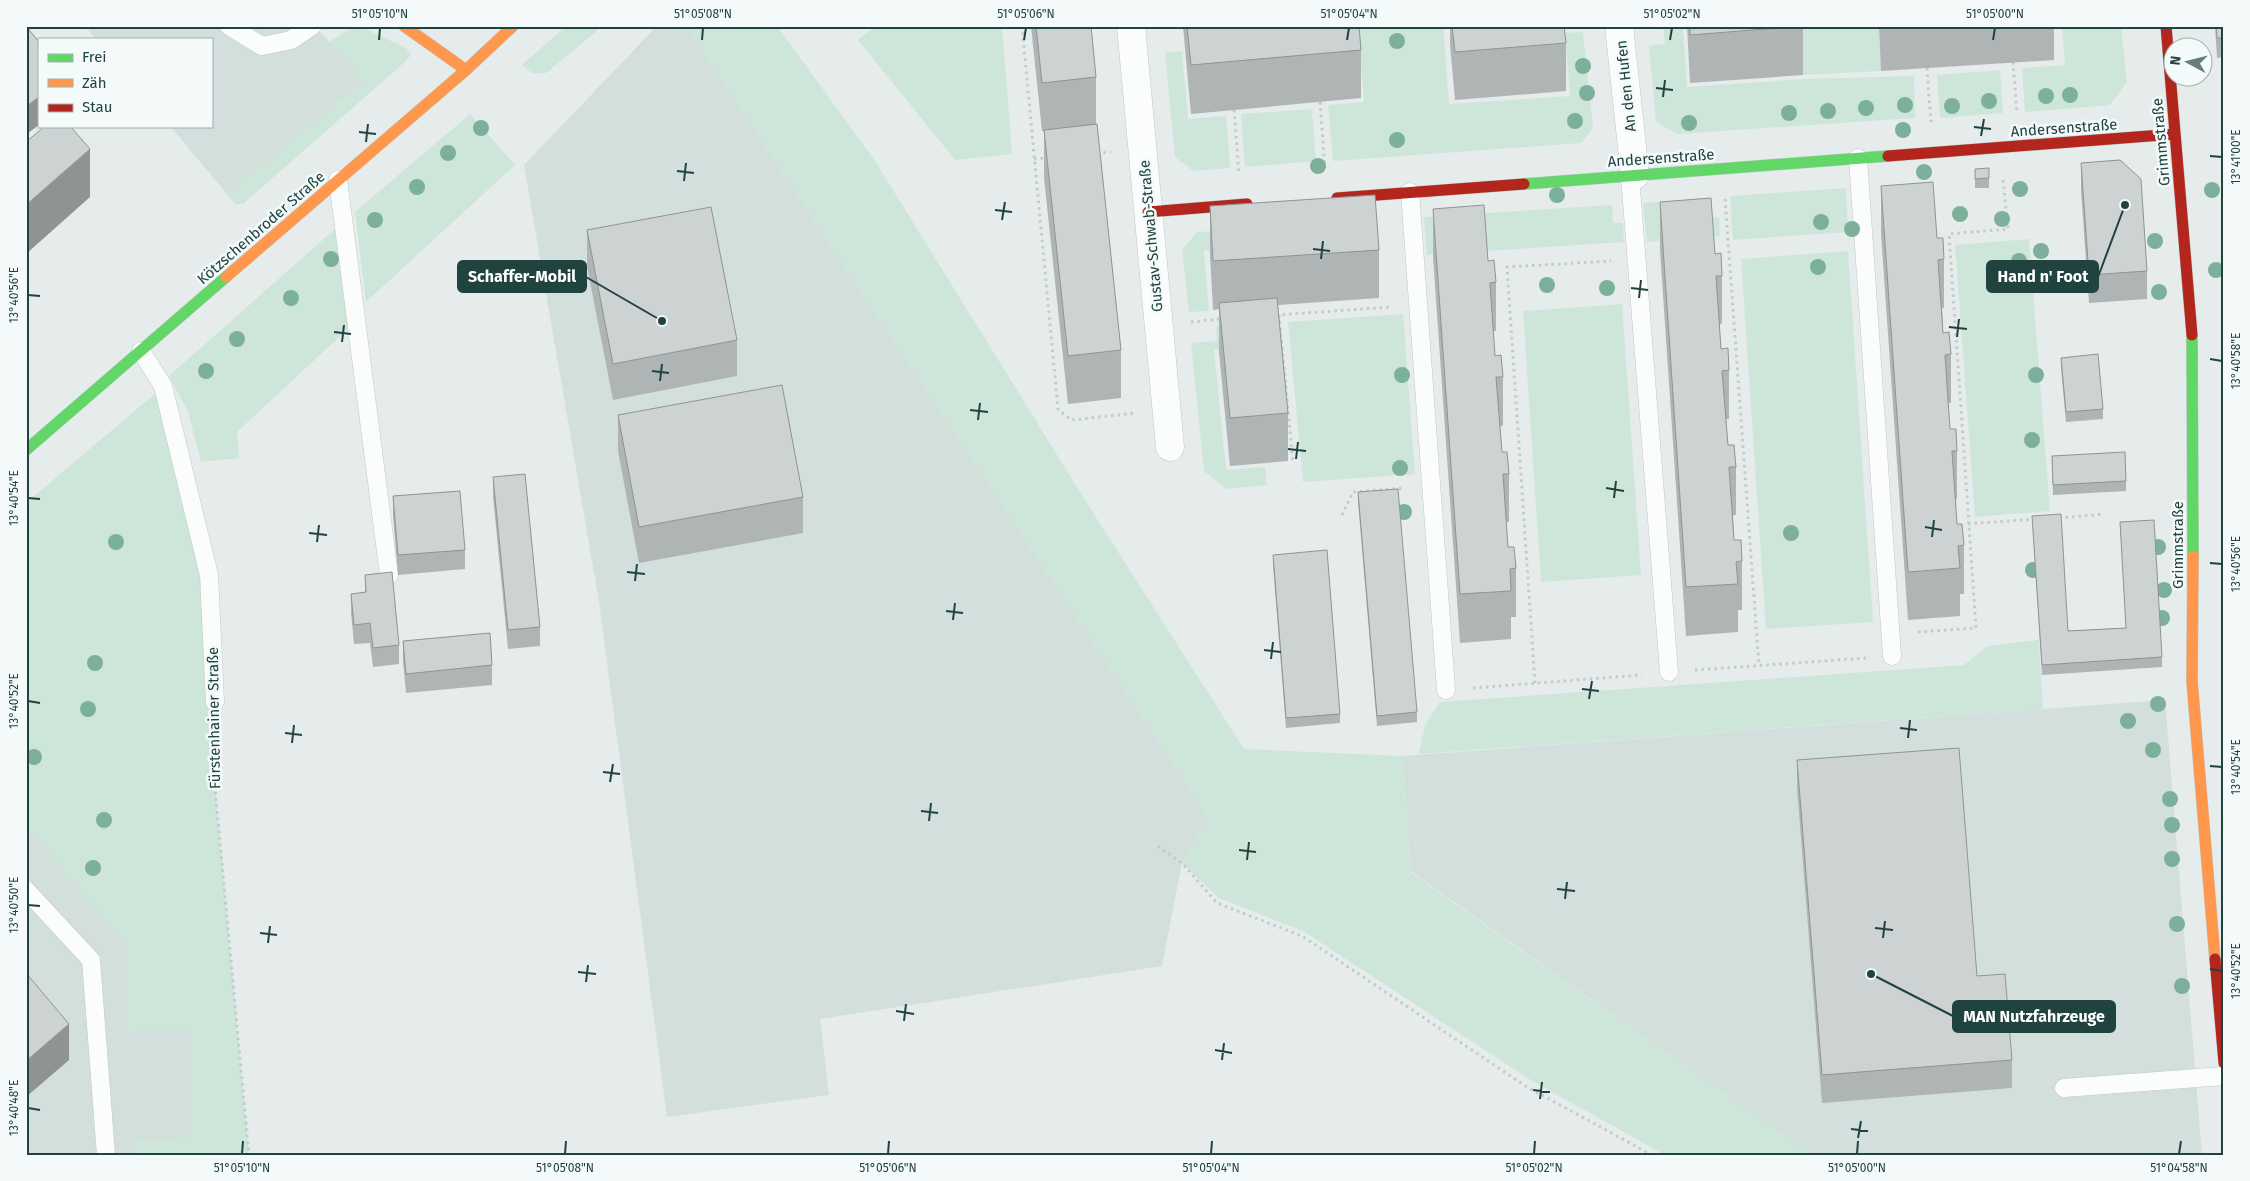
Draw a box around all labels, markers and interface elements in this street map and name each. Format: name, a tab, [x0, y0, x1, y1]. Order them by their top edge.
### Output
text: 51°05'10"N	[352, 7, 408, 21]
text: 51°05'08"N	[674, 7, 732, 21]
text: 51°05'06"N	[997, 7, 1055, 21]
text: 51°05'04"N	[1320, 7, 1378, 21]
text: 51°05'02"N	[1643, 7, 1701, 21]
text: 51°05'00"N	[1966, 7, 2024, 21]
legend	[38, 38, 212, 128]
north arrow	[2162, 38, 2212, 88]
street label: An den Hufen	[1612, 39, 1640, 133]
text: Frei	[82, 48, 107, 66]
text: N	[2167, 55, 2185, 66]
text: Zäh	[82, 74, 107, 92]
street label: Grimmstraße	[2148, 97, 2174, 187]
text: Stau	[82, 98, 112, 116]
street label: Andersenstraße	[2010, 115, 2118, 141]
text: 13°41'00"E	[2229, 129, 2243, 185]
street label: Andersenstraße	[1607, 145, 1715, 171]
street label: Gustav-Schwab-Straße	[1135, 159, 1167, 313]
street label: Kötzschenbroder Straße	[194, 168, 328, 288]
callout: Schaffer-Mobil	[458, 261, 586, 292]
callout: Hand n' Foot	[1987, 261, 2098, 292]
text: 13°40'56"E	[7, 267, 21, 323]
text: Schaffer-Mobil	[468, 267, 576, 286]
text: Hand n' Foot	[1998, 267, 2089, 286]
text: 13°40'58"E	[2229, 333, 2243, 389]
text: 13°40'54"E	[7, 470, 21, 526]
street label: Grimmstraße	[2169, 501, 2187, 589]
text: 13°40'56"E	[2229, 536, 2243, 592]
street label: Fürstenhainer Straße	[204, 647, 224, 789]
text: 13°40'52"E	[7, 673, 21, 729]
text: 13°40'54"E	[2229, 739, 2243, 795]
text: 13°40'50"E	[7, 877, 21, 933]
text: 13°40'52"E	[2229, 943, 2243, 999]
callout: MAN Nutzfahrzeuge	[1953, 1001, 2115, 1032]
text: MAN Nutzfahrzeuge	[1963, 1007, 2105, 1026]
text: 13°40'48"E	[7, 1080, 21, 1136]
text: 51°05'10"N	[214, 1161, 270, 1175]
text: 51°05'08"N	[536, 1161, 594, 1175]
text: 51°05'06"N	[859, 1161, 917, 1175]
text: 51°05'04"N	[1182, 1161, 1240, 1175]
text: 51°05'02"N	[1505, 1161, 1563, 1175]
text: 51°05'00"N	[1828, 1161, 1886, 1175]
text: 51°04'58"N	[2150, 1161, 2208, 1175]

